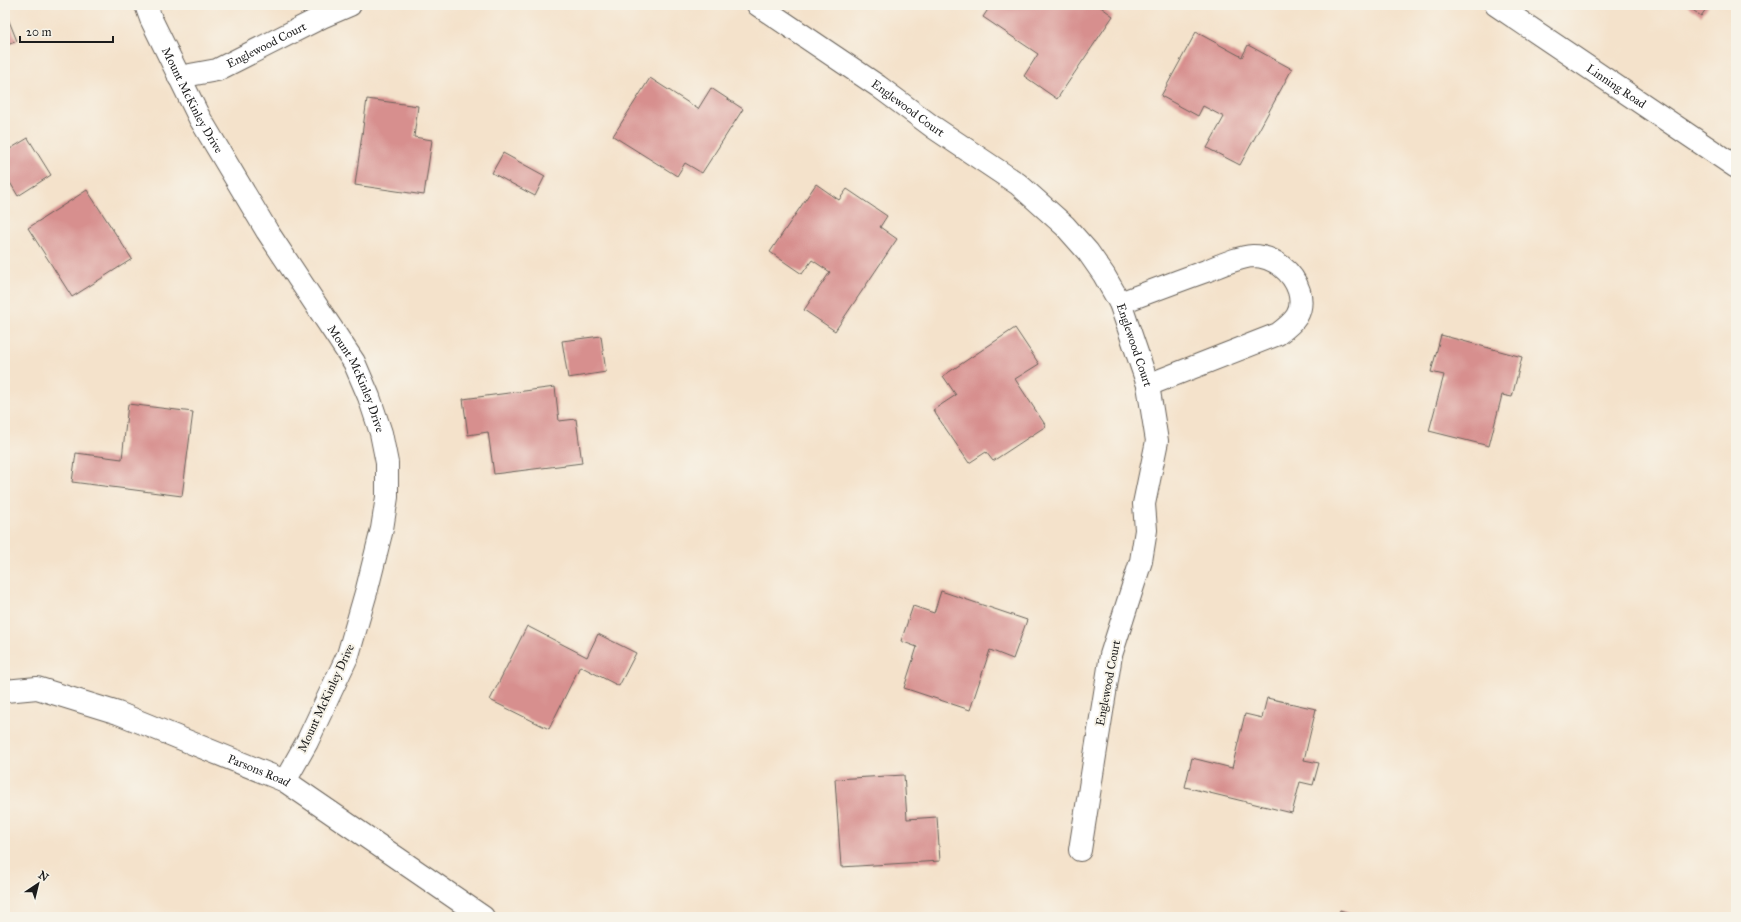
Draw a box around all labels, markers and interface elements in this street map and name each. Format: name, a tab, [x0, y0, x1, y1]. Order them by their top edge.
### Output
scale bar	[20, 18, 113, 44]
street label: Englewood Court	[224, 19, 309, 71]
text: 20 m	[26, 25, 52, 39]
street label: Mount McKinley Drive	[159, 45, 226, 156]
street label: Linning Road	[1584, 61, 1649, 111]
street label: Englewood Court	[869, 77, 948, 140]
street label: Englewood Court	[1114, 301, 1155, 389]
street label: Mount McKinley Drive	[324, 322, 387, 434]
street label: Englewood Court	[1093, 638, 1124, 727]
street label: Mount McKinley Drive	[295, 642, 357, 754]
street label: Parsons Road	[226, 751, 293, 789]
north arrow	[18, 864, 58, 904]
text: N	[36, 868, 52, 885]

